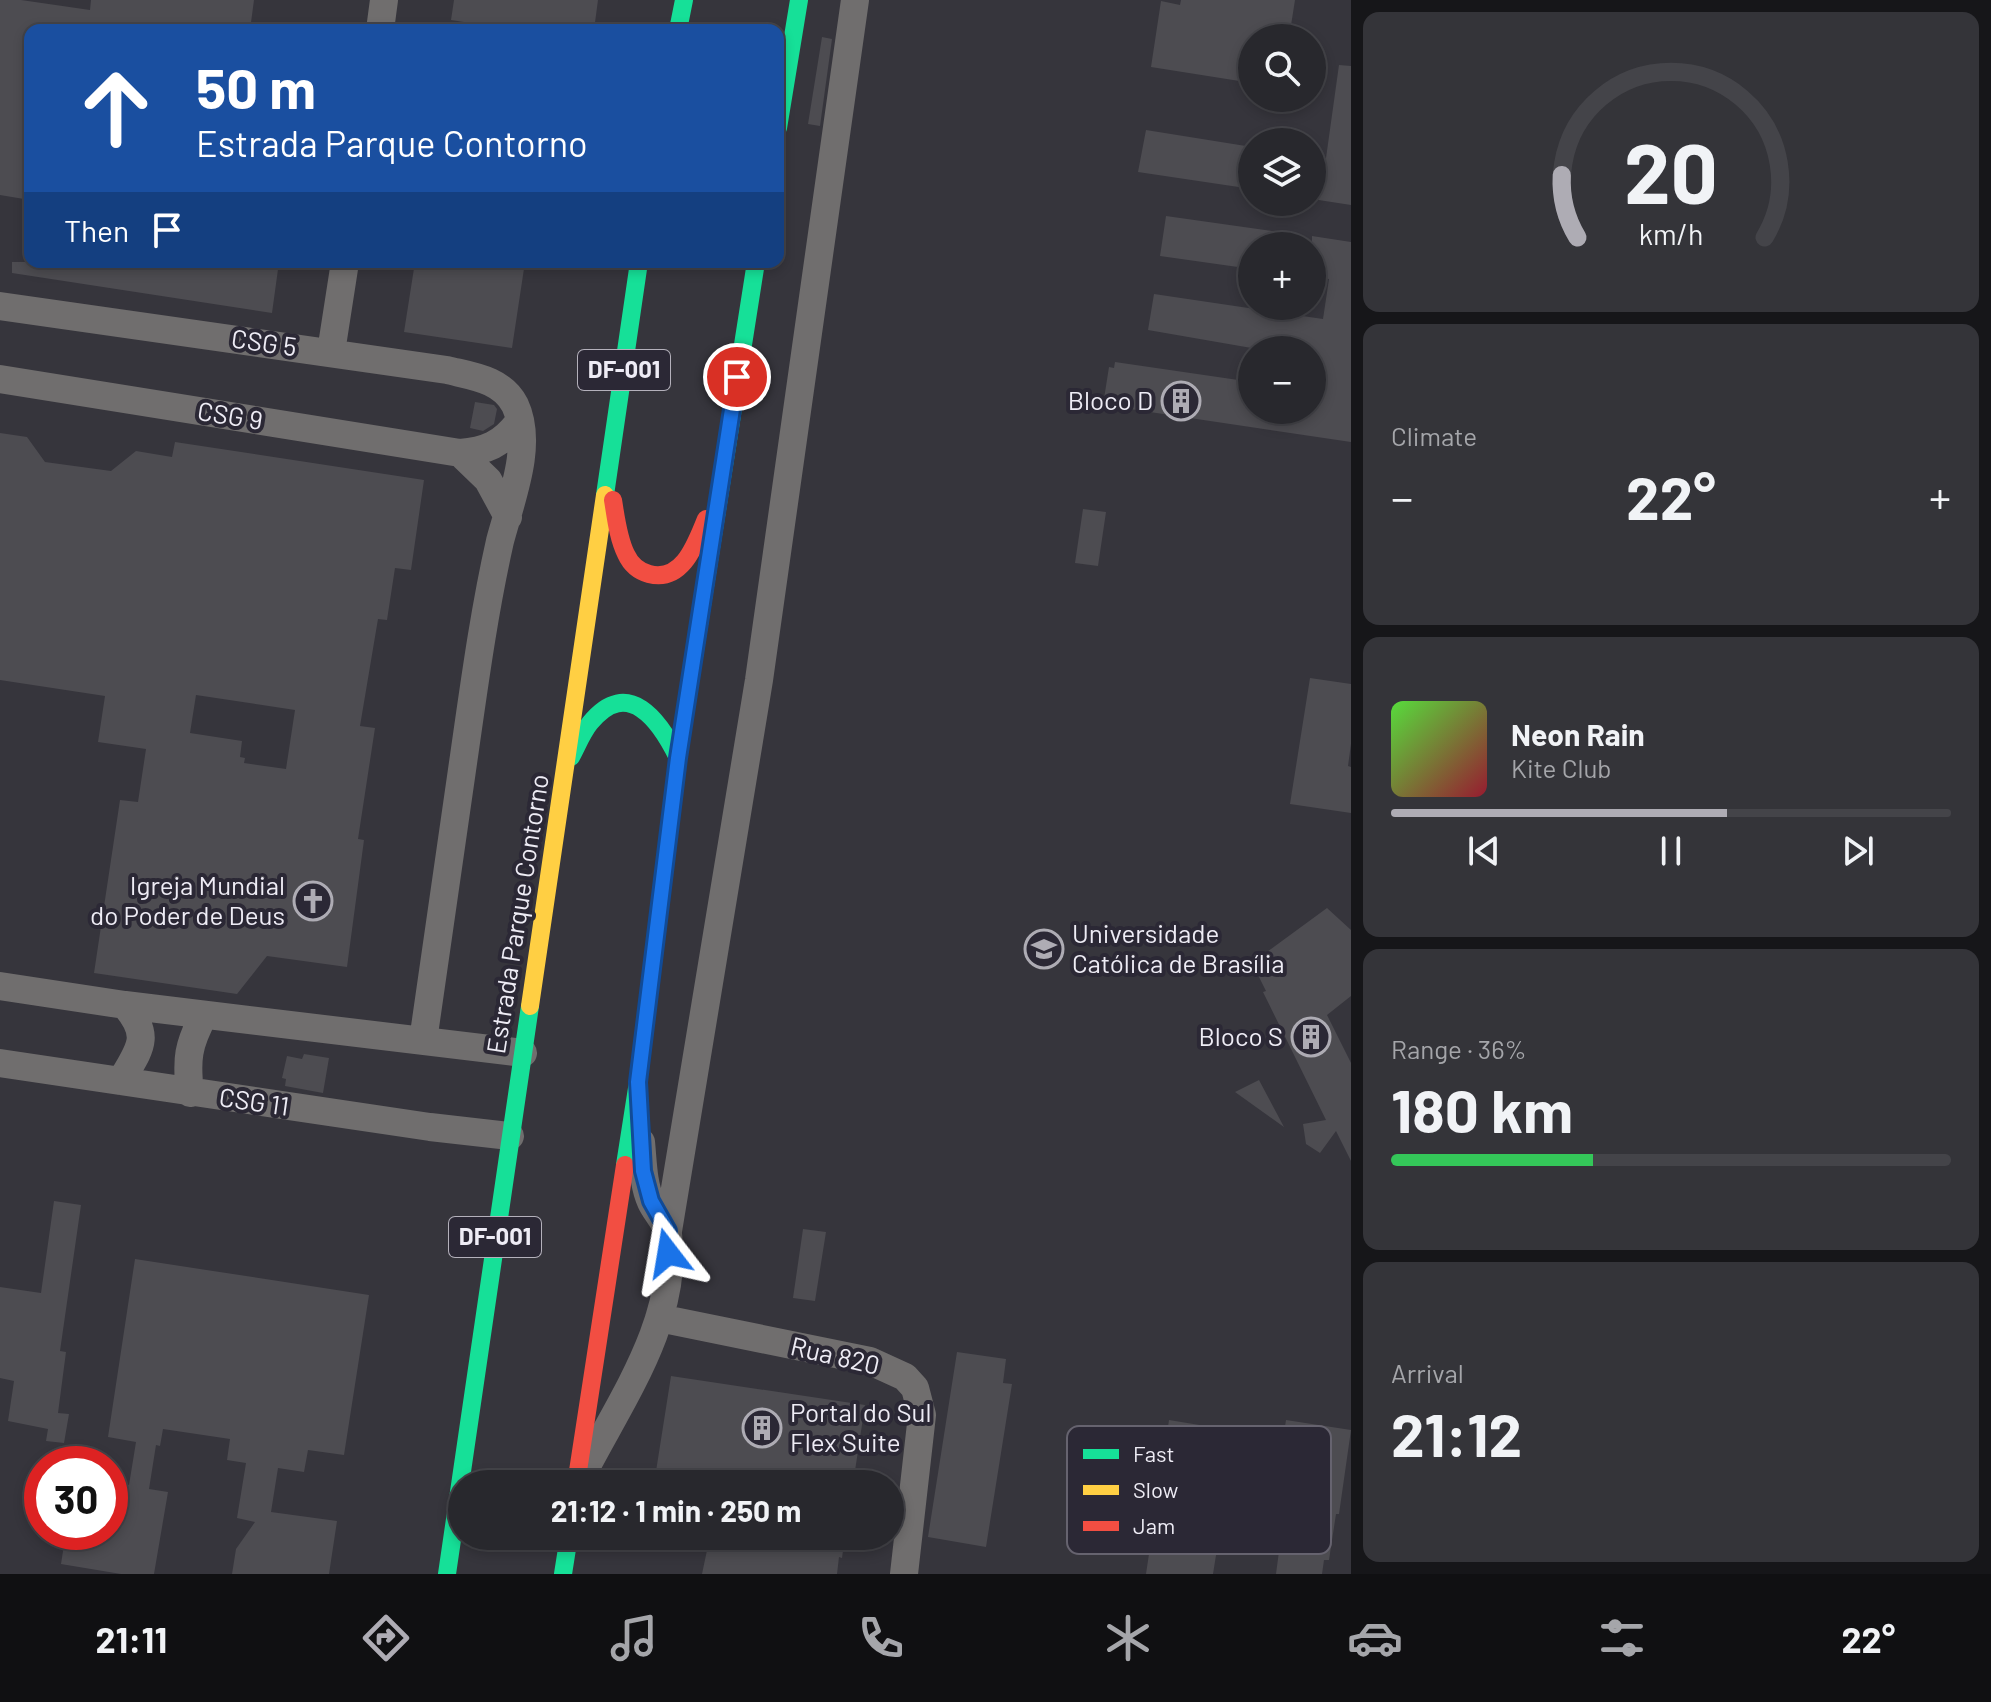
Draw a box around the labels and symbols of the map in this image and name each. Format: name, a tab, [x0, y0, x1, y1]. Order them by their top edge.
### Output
street label: CSG 5	[230, 322, 299, 361]
pin	[703, 343, 771, 411]
road number: DF-001	[578, 350, 670, 390]
building icon: Bloco D	[1160, 380, 1202, 422]
place label: Bloco D	[1068, 384, 1153, 415]
street label: CSG 9	[195, 394, 265, 435]
street label: Estrada Parque Contorno	[479, 772, 554, 1056]
place label: Igreja Mundial do Poder de Deus	[90, 869, 285, 930]
church icon: Igreja Mundial do Poder de Deus	[292, 880, 334, 922]
place label: Universidade Católica de Brasília	[1072, 917, 1285, 978]
school or university icon: Universidade Católica de Brasília	[1023, 928, 1065, 970]
building icon: Bloco S	[1290, 1016, 1332, 1058]
place label: Bloco S	[1199, 1020, 1283, 1051]
street label: CSG 11	[217, 1080, 291, 1121]
position arrow	[626, 1211, 710, 1295]
road number: DF-001	[449, 1217, 541, 1257]
street label: Rua 820	[788, 1329, 883, 1380]
place label: Portal do Sul Flex Suite	[790, 1396, 932, 1457]
building icon: Portal do Sul Flex Suite	[741, 1407, 783, 1449]
legend	[1067, 1426, 1331, 1554]
text: Fast	[1133, 1440, 1175, 1466]
speed limit sign: 30	[24, 1446, 128, 1550]
text: Slow	[1133, 1476, 1178, 1502]
text: Jam	[1133, 1512, 1175, 1538]

